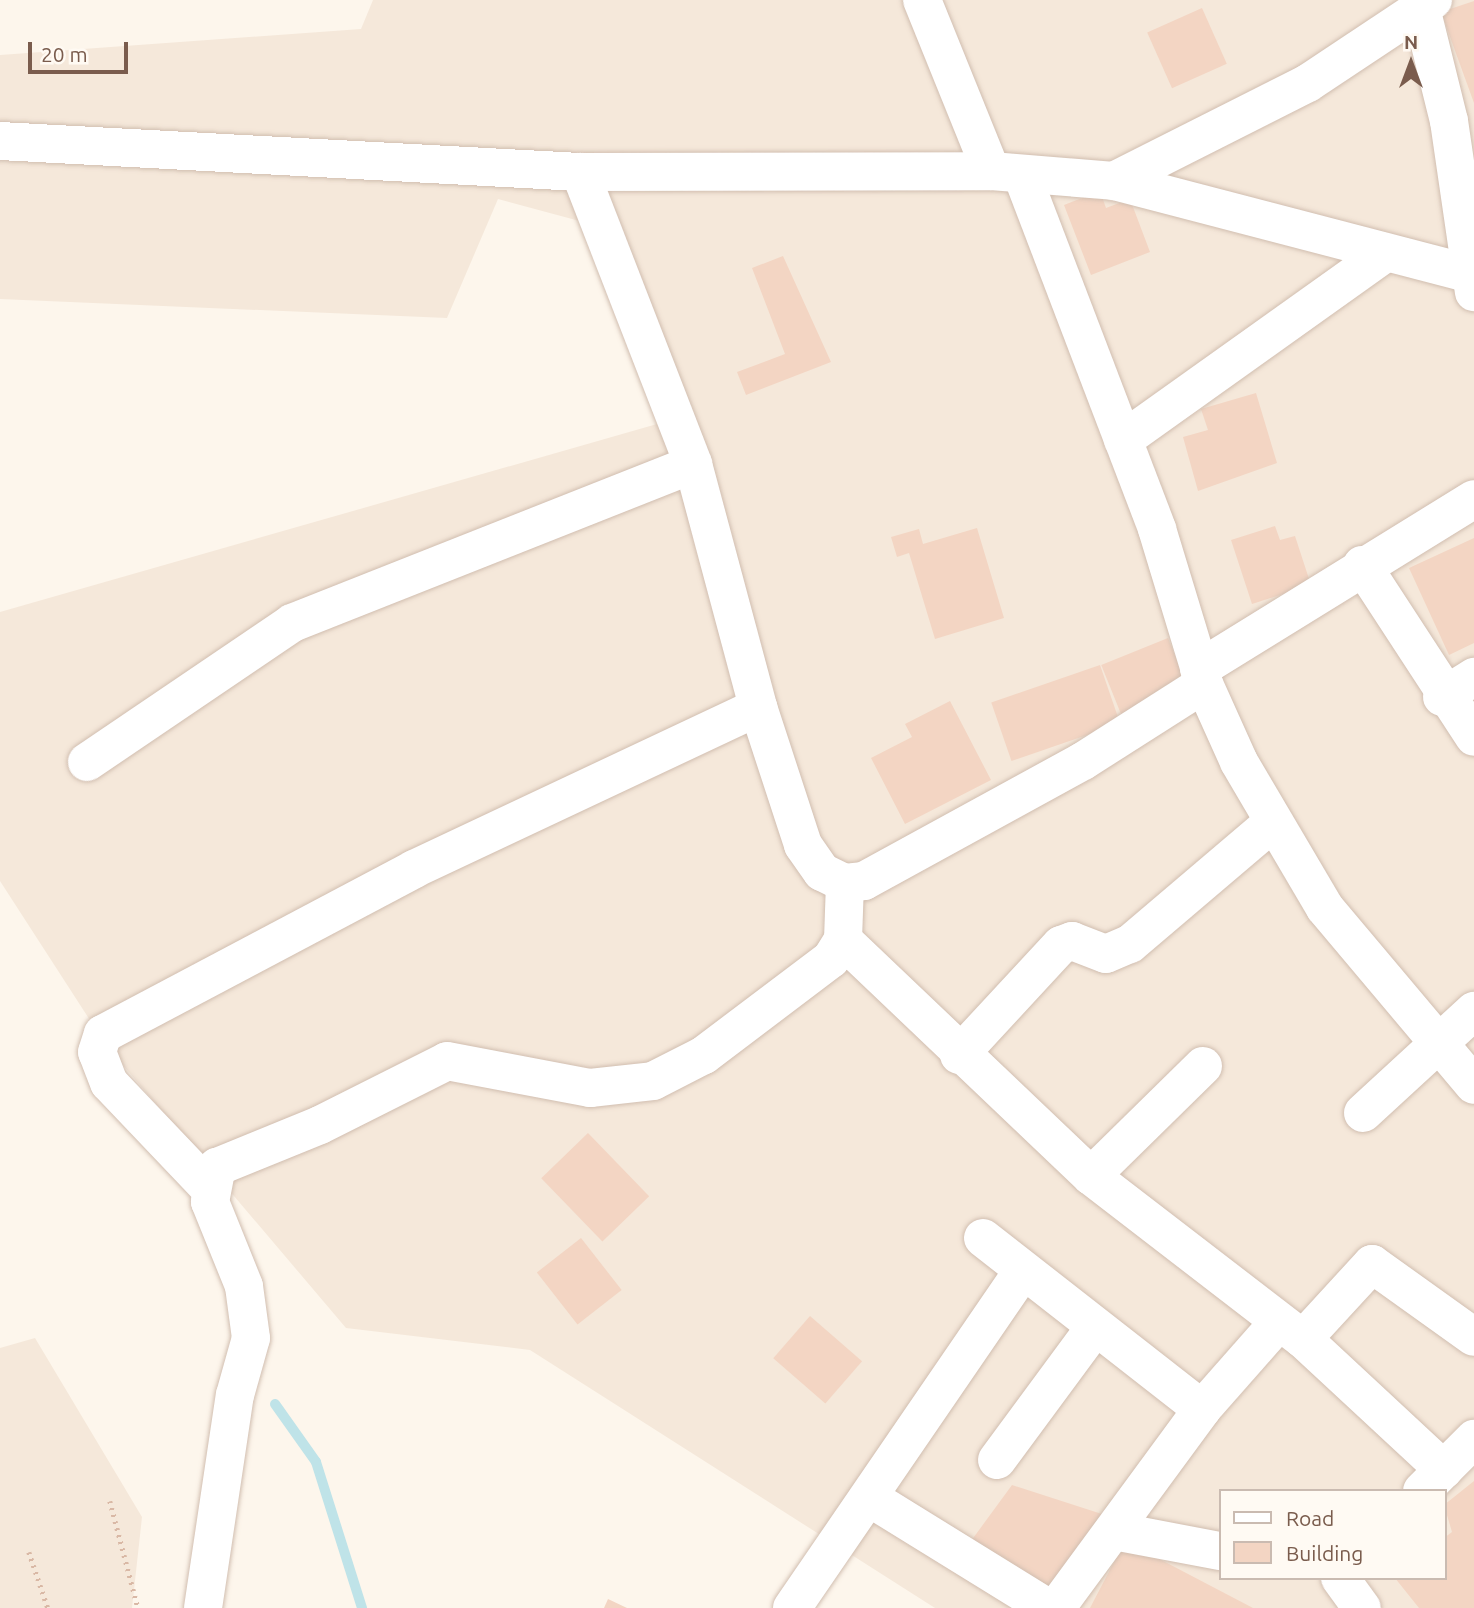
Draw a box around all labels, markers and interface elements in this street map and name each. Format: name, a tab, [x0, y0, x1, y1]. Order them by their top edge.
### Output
scale bar	[32, 28, 131, 72]
north arrow	[1376, 28, 1446, 98]
text: N	[1404, 31, 1418, 53]
text: 20 m	[41, 42, 88, 66]
legend	[1218, 1489, 1446, 1580]
text: Road	[1286, 1506, 1334, 1530]
text: Building	[1286, 1541, 1363, 1565]

